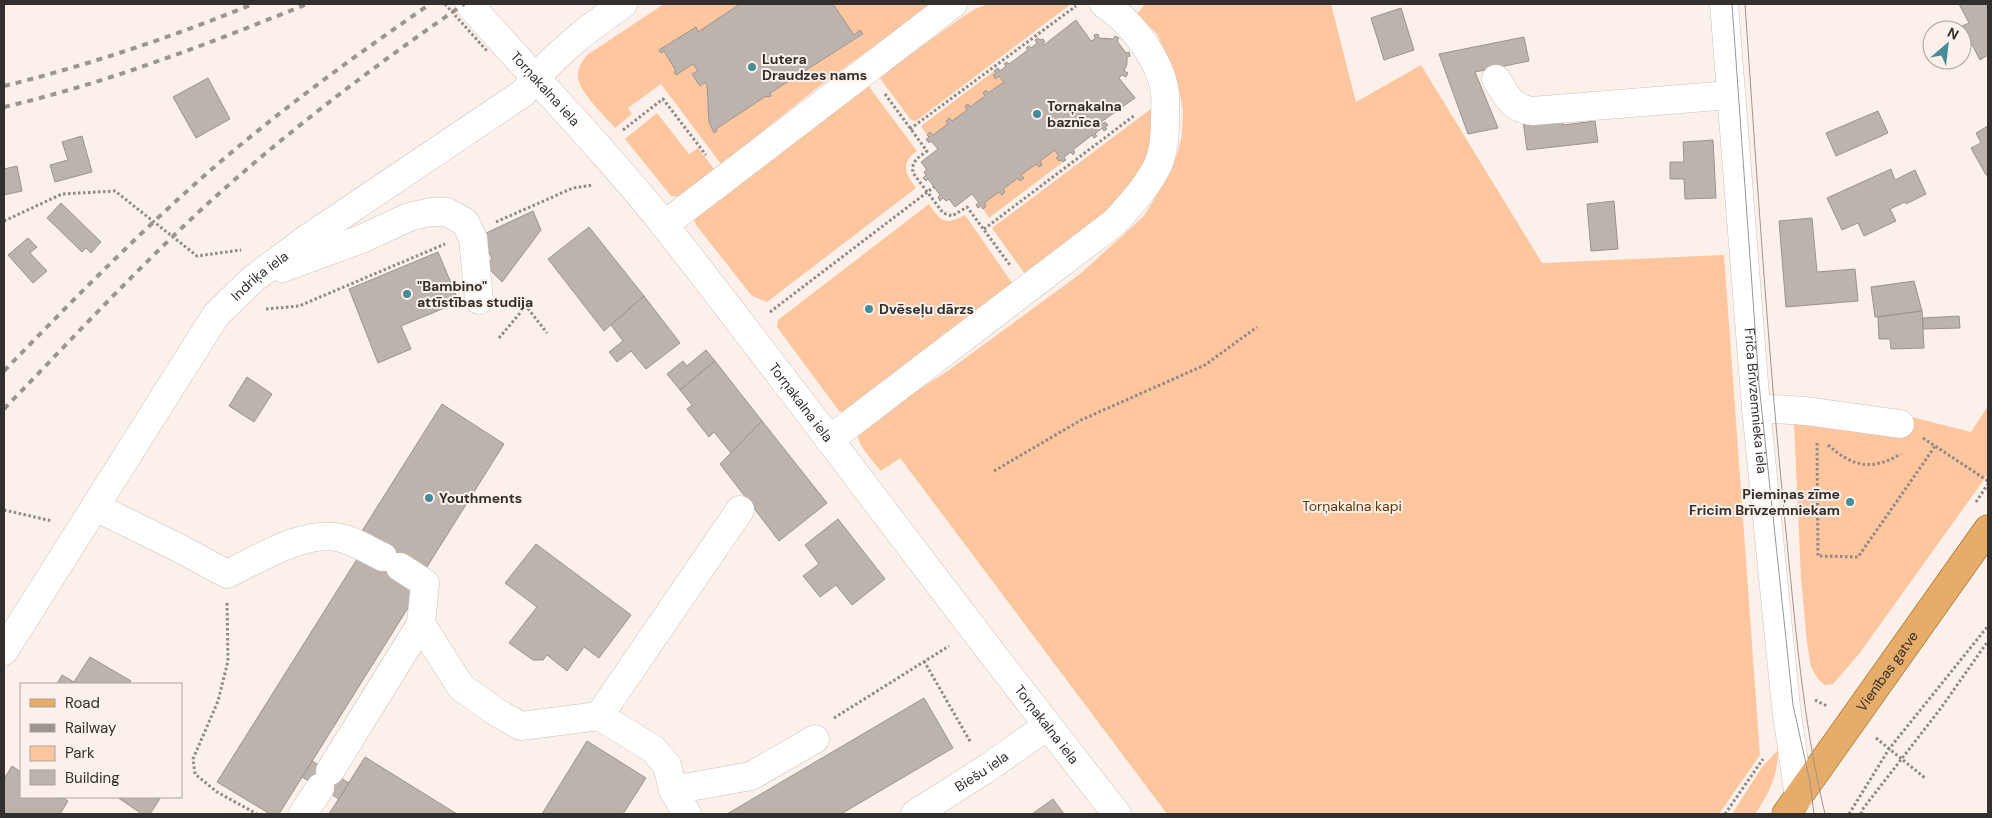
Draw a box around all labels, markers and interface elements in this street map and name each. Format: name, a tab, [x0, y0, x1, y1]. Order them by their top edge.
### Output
north arrow	[1922, 20, 1972, 70]
text: N	[1944, 23, 1962, 44]
street label: Torņakalna iela	[507, 47, 584, 130]
place label: Lutera Draudzes nams	[762, 50, 867, 84]
marker: Lutera Draudzes nams	[746, 61, 758, 73]
place label: Torņakalna baznīca	[1047, 97, 1122, 131]
marker: Torņakalna baznīca	[1031, 108, 1043, 120]
street label: Indriķa iela	[227, 247, 292, 305]
place label: "Bambino" attīstības studija	[417, 277, 533, 311]
marker: "Bambino" attīstības studija	[401, 288, 413, 300]
place label: Dvēseļu dārzs	[879, 300, 974, 318]
marker: Dvēseļu dārzs	[863, 303, 875, 315]
street label: Friča Brīvzemnieka iela	[1741, 327, 1772, 474]
street label: Torņakalna iela	[765, 359, 837, 446]
place label: Piemiņas zīme Fricim Brīvzemniekam	[1689, 485, 1840, 519]
place label: Youthments	[439, 489, 522, 507]
marker: Youthments	[423, 492, 435, 504]
marker: Piemiņas zīme Fricim Brīvzemniekam	[1844, 496, 1856, 508]
park label: Torņakalna kapi	[1302, 497, 1402, 515]
street label: Vienības gatve	[1852, 627, 1922, 715]
street label: Torņakalna iela	[1011, 681, 1083, 767]
legend	[20, 683, 182, 798]
text: Road	[65, 693, 100, 713]
text: Railway	[65, 718, 117, 738]
text: Park	[65, 743, 95, 763]
street label: Biešu iela	[951, 747, 1012, 796]
text: Building	[65, 768, 120, 788]

